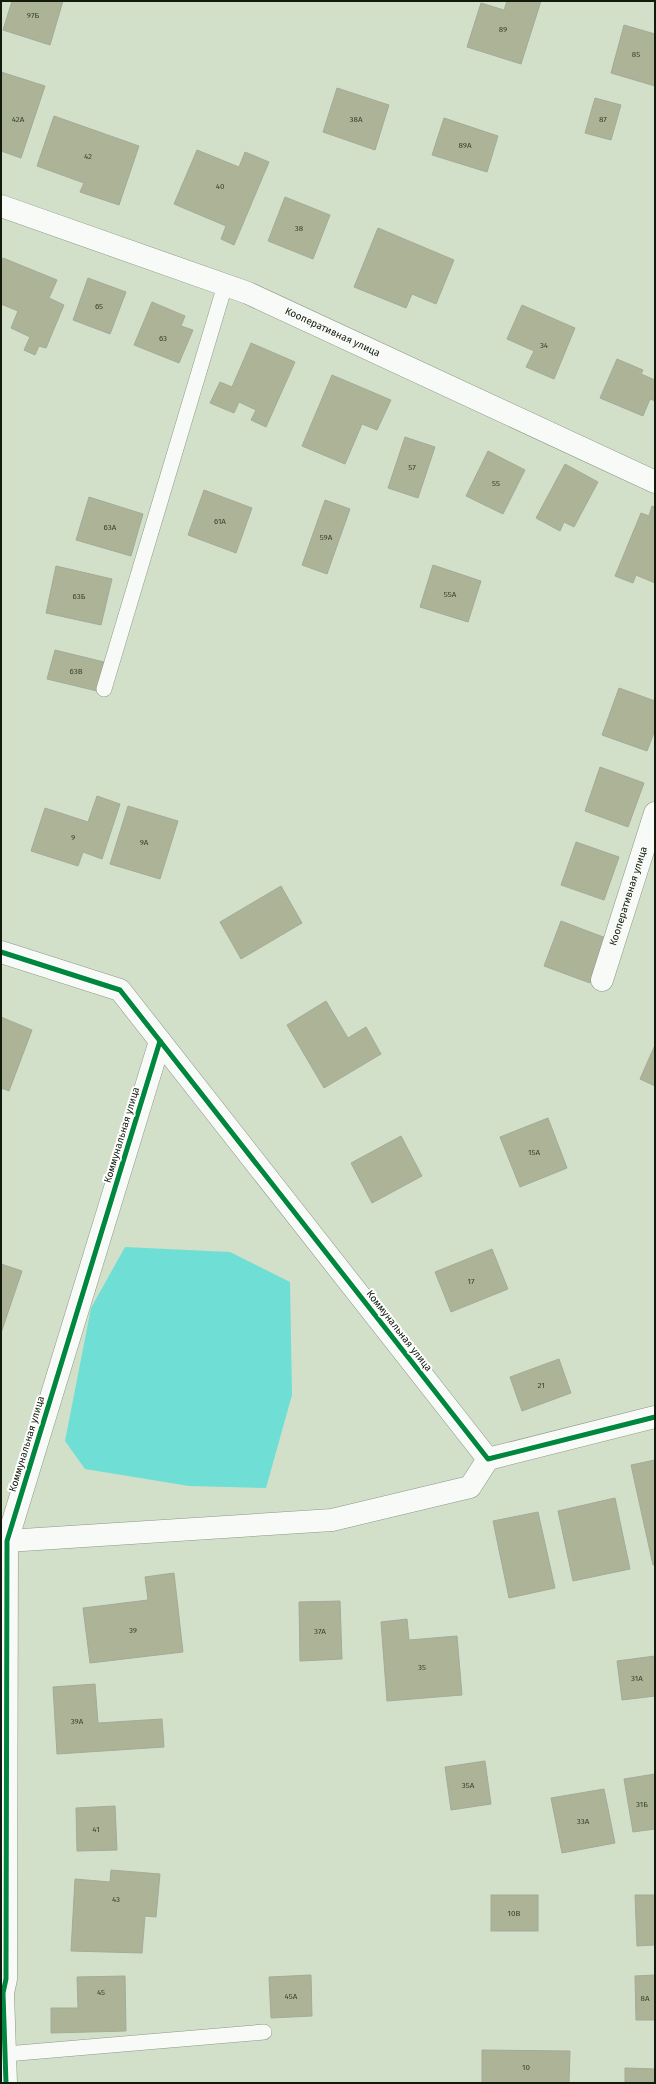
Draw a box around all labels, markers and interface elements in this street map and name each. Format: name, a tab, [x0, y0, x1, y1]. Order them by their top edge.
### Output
house number: 97Б	[27, 11, 39, 20]
house number: 89	[499, 25, 507, 34]
house number: 85	[632, 50, 640, 59]
house number: 42А	[12, 115, 25, 124]
house number: 38А	[350, 115, 363, 124]
house number: 87	[599, 115, 607, 124]
house number: 89А	[459, 141, 472, 150]
house number: 42	[84, 152, 92, 161]
house number: 40	[216, 182, 225, 191]
house number: 38	[295, 224, 304, 233]
house number: 65	[95, 302, 103, 311]
street label: Кооперативная улица	[283, 305, 382, 359]
house number: 63	[159, 334, 167, 343]
house number: 34	[540, 341, 549, 350]
house number: 57	[408, 463, 416, 472]
house number: 55	[492, 479, 500, 488]
house number: 61А	[214, 517, 226, 526]
house number: 63А	[104, 523, 117, 532]
house number: 59А	[320, 533, 333, 542]
house number: 55А	[444, 590, 457, 599]
house number: 63Б	[73, 592, 86, 601]
house number: 63В	[69, 667, 83, 676]
house number: 9	[71, 833, 75, 842]
house number: 9А	[140, 838, 149, 847]
street label: Кооперативная улица	[607, 845, 650, 947]
street label: Коммунальная улица	[102, 1086, 142, 1184]
house number: 15А	[528, 1148, 540, 1157]
house number: 17	[467, 1277, 475, 1286]
street label: Коммунальная улица	[364, 1288, 434, 1374]
house number: 21	[537, 1381, 545, 1390]
street label: Коммунальная улица	[7, 1395, 47, 1493]
house number: 39	[129, 1626, 137, 1635]
house number: 37А	[314, 1627, 326, 1636]
house number: 35	[418, 1663, 426, 1672]
house number: 31А	[631, 1674, 643, 1683]
house number: 39А	[71, 1717, 84, 1726]
house number: 35А	[462, 1781, 475, 1790]
house number: 31Б	[636, 1800, 648, 1809]
house number: 33A	[577, 1817, 590, 1826]
house number: 41	[92, 1825, 100, 1834]
house number: 43	[112, 1895, 120, 1904]
house number: 10В	[508, 1909, 521, 1918]
house number: 45	[97, 1988, 105, 1997]
house number: 45А	[285, 1992, 298, 2001]
house number: 8А	[641, 1994, 650, 2003]
house number: 10	[522, 2063, 530, 2072]

